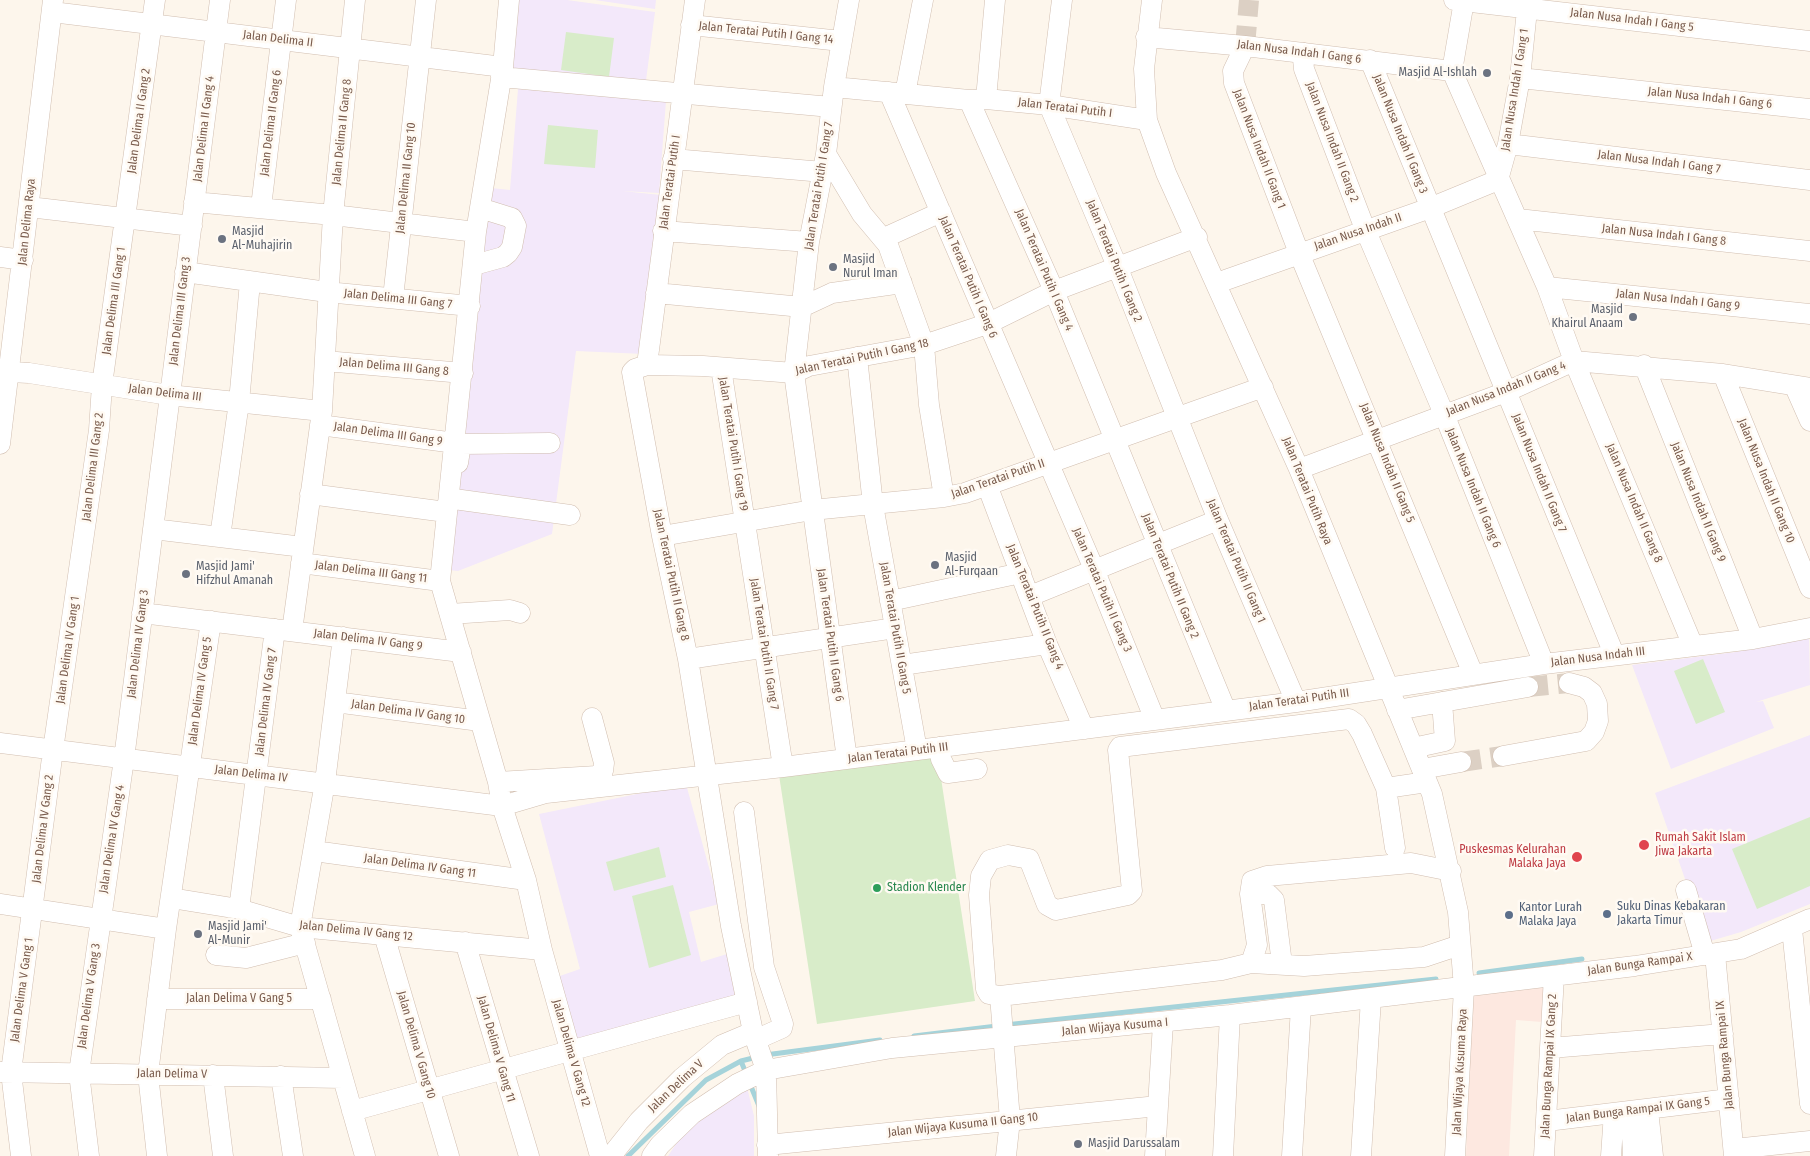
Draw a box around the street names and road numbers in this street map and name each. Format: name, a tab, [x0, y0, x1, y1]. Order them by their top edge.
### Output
street label: Jalan Nusa Indah I Gang 5	[1569, 5, 1695, 35]
street label: Jalan Teratai Putih I Gang 14	[698, 19, 834, 47]
street label: Jalan Delima II	[242, 28, 314, 50]
street label: Jalan Nusa Indah I Gang 1	[1498, 28, 1532, 152]
street label: Jalan Nusa Indah I Gang 6	[1236, 37, 1362, 67]
street label: Jalan Delima II Gang 2	[124, 67, 154, 175]
street label: Jalan Delima II Gang 6	[257, 69, 285, 177]
street label: Jalan Nusa Indah II Gang 3	[1369, 72, 1431, 196]
street label: Jalan Delima II Gang 4	[190, 75, 218, 183]
street label: Jalan Delima II Gang 8	[329, 78, 355, 186]
street label: Jalan Nusa Indah II Gang 2	[1302, 80, 1362, 204]
street label: Jalan Nusa Indah I Gang 6	[1647, 84, 1773, 112]
street label: Jalan Nusa Indah II Gang 1	[1230, 87, 1288, 211]
street label: Jalan Teratai Putih I	[1017, 95, 1113, 121]
street label: Jalan Teratai Putih I Gang 7	[802, 121, 836, 251]
street label: Jalan Delima II Gang 10	[393, 122, 419, 234]
street label: Jalan Teratai Putih I	[656, 134, 684, 230]
street label: Jalan Nusa Indah I Gang 7	[1597, 147, 1721, 177]
street label: Jalan Delima Raya	[15, 178, 39, 266]
street label: Jalan Teratai Putih I Gang 2	[1083, 198, 1145, 324]
street label: Jalan Teratai Putih I Gang 4	[1012, 207, 1076, 333]
street label: Jalan Nusa Indah II	[1312, 210, 1404, 254]
street label: Jalan Teratai Putih I Gang 6	[936, 214, 1000, 340]
street label: Jalan Nusa Indah I Gang 8	[1601, 221, 1727, 249]
street label: Jalan Delima III Gang 1	[99, 246, 129, 356]
street label: Jalan Delima III Gang 3	[166, 256, 194, 366]
street label: Jalan Delima III Gang 7	[343, 286, 453, 312]
street label: Jalan Nusa Indah I Gang 9	[1615, 286, 1741, 314]
street label: Jalan Teratai Putih I Gang 18	[794, 336, 930, 378]
street label: Jalan Delima III Gang 8	[339, 355, 449, 379]
street label: Jalan Nusa Indah II Gang 4	[1444, 358, 1568, 420]
street label: Jalan Teratai Putih I Gang 19	[715, 376, 751, 512]
street label: Jalan Delima III	[128, 381, 202, 405]
street label: Jalan Nusa Indah II Gang 5	[1356, 401, 1418, 525]
street label: Jalan Nusa Indah II Gang 7	[1509, 411, 1569, 535]
street label: Jalan Delima III Gang 2	[79, 412, 107, 522]
street label: Jalan Nusa Indah II Gang 10	[1734, 417, 1798, 545]
street label: Jalan Delima III Gang 9	[333, 419, 443, 449]
street label: Jalan Nusa Indah II Gang 6	[1442, 426, 1504, 550]
street label: Jalan Teratai Putih Raya	[1279, 435, 1335, 547]
street label: Jalan Nusa Indah II Gang 9	[1667, 440, 1729, 564]
street label: Jalan Nusa Indah II Gang 8	[1602, 441, 1666, 565]
street label: Jalan Teratai Putih II	[949, 456, 1047, 502]
street label: Jalan Teratai Putih II Gang 1	[1203, 497, 1269, 625]
street label: Jalan Teratai Putih II Gang 8	[650, 508, 692, 642]
street label: Jalan Teratai Putih II Gang 2	[1138, 511, 1202, 641]
street label: Jalan Teratai Putih II Gang 3	[1069, 526, 1135, 654]
street label: Jalan Teratai Putih II Gang 4	[1003, 542, 1067, 672]
street label: Jalan Delima III Gang 11	[314, 558, 428, 586]
street label: Jalan Teratai Putih II Gang 5	[876, 561, 914, 695]
street label: Jalan Teratai Putih II Gang 6	[814, 568, 846, 702]
street label: Jalan Teratai Putih II Gang 7	[746, 577, 782, 711]
street label: Jalan Delima IV Gang 3	[124, 589, 152, 699]
street label: Jalan Delima IV Gang 1	[53, 595, 83, 705]
street label: Jalan Delima IV Gang 9	[313, 626, 423, 654]
street label: Jalan Delima IV Gang 5	[185, 636, 215, 746]
street label: Jalan Nusa Indah III	[1550, 644, 1646, 670]
street label: Jalan Delima IV Gang 7	[252, 647, 280, 757]
street label: Jalan Teratai Putih III	[1248, 686, 1350, 714]
street label: Jalan Delima IV Gang 10	[350, 697, 466, 727]
street label: Jalan Teratai Putih III	[847, 740, 949, 766]
street label: Jalan Delima IV	[214, 762, 288, 786]
street label: Jalan Delima IV Gang 2	[29, 774, 57, 884]
street label: Jalan Delima IV Gang 4	[96, 784, 128, 894]
street label: Jalan Delima IV Gang 11	[363, 851, 477, 881]
street label: Jalan Delima IV Gang 12	[299, 918, 413, 944]
street label: Jalan Delima V Gang 1	[8, 937, 36, 1043]
street label: Jalan Delima V Gang 3	[74, 942, 104, 1050]
street label: Jalan Bunga Rampai X	[1587, 950, 1693, 978]
street label: Jalan Delima V Gang 10	[394, 989, 438, 1101]
street label: Jalan Delima V Gang 5	[186, 992, 292, 1006]
street label: Jalan Bunga Rampai IX Gang 2	[1538, 993, 1560, 1139]
street label: Jalan Delima V Gang 11	[474, 994, 518, 1104]
street label: Jalan Delima V Gang 12	[549, 998, 593, 1108]
street label: Jalan Bunga Rampai IX	[1713, 1000, 1737, 1110]
street label: Jalan Wijaya Kusuma Raya	[1449, 1008, 1471, 1136]
street label: Jalan Wijaya Kusuma I	[1061, 1015, 1169, 1039]
street label: Jalan Delima V	[645, 1057, 707, 1115]
street label: Jalan Delima V	[137, 1066, 207, 1082]
street label: Jalan Bunga Rampai IX Gang 5	[1565, 1094, 1711, 1126]
street label: Jalan Wijaya Kusuma II Gang 10	[887, 1110, 1039, 1140]

